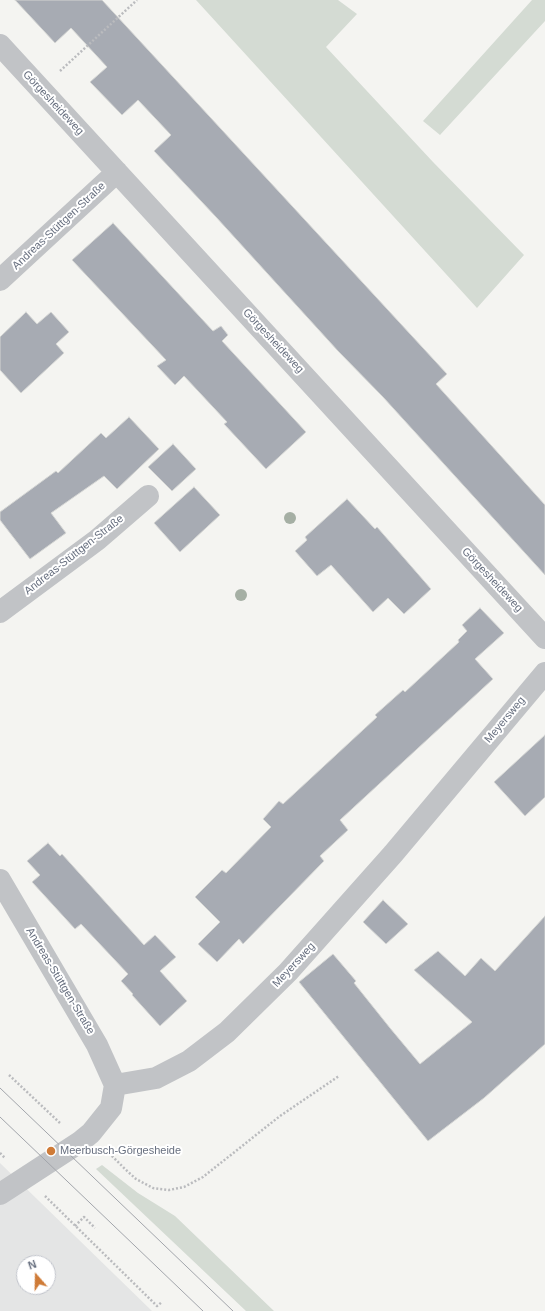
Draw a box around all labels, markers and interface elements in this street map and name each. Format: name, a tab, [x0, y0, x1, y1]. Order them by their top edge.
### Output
street label: Görgesheideweg	[20, 68, 86, 138]
street label: Andreas-Stüttgen-Straße	[10, 179, 108, 273]
street label: Görgesheideweg	[240, 306, 306, 376]
street label: Andreas-Stüttgen-Straße	[22, 512, 126, 598]
street label: Görgesheideweg	[459, 545, 525, 615]
street label: Meyersweg	[482, 694, 528, 746]
street label: Andreas-Stüttgen-Straße	[23, 925, 97, 1037]
street label: Meyersweg	[270, 940, 318, 990]
place label: Meerbusch-Görgesheide	[60, 1144, 181, 1158]
marker: Meerbusch-Görgesheide	[45, 1145, 57, 1157]
north arrow	[16, 1255, 56, 1295]
text: N	[26, 1258, 38, 1272]

